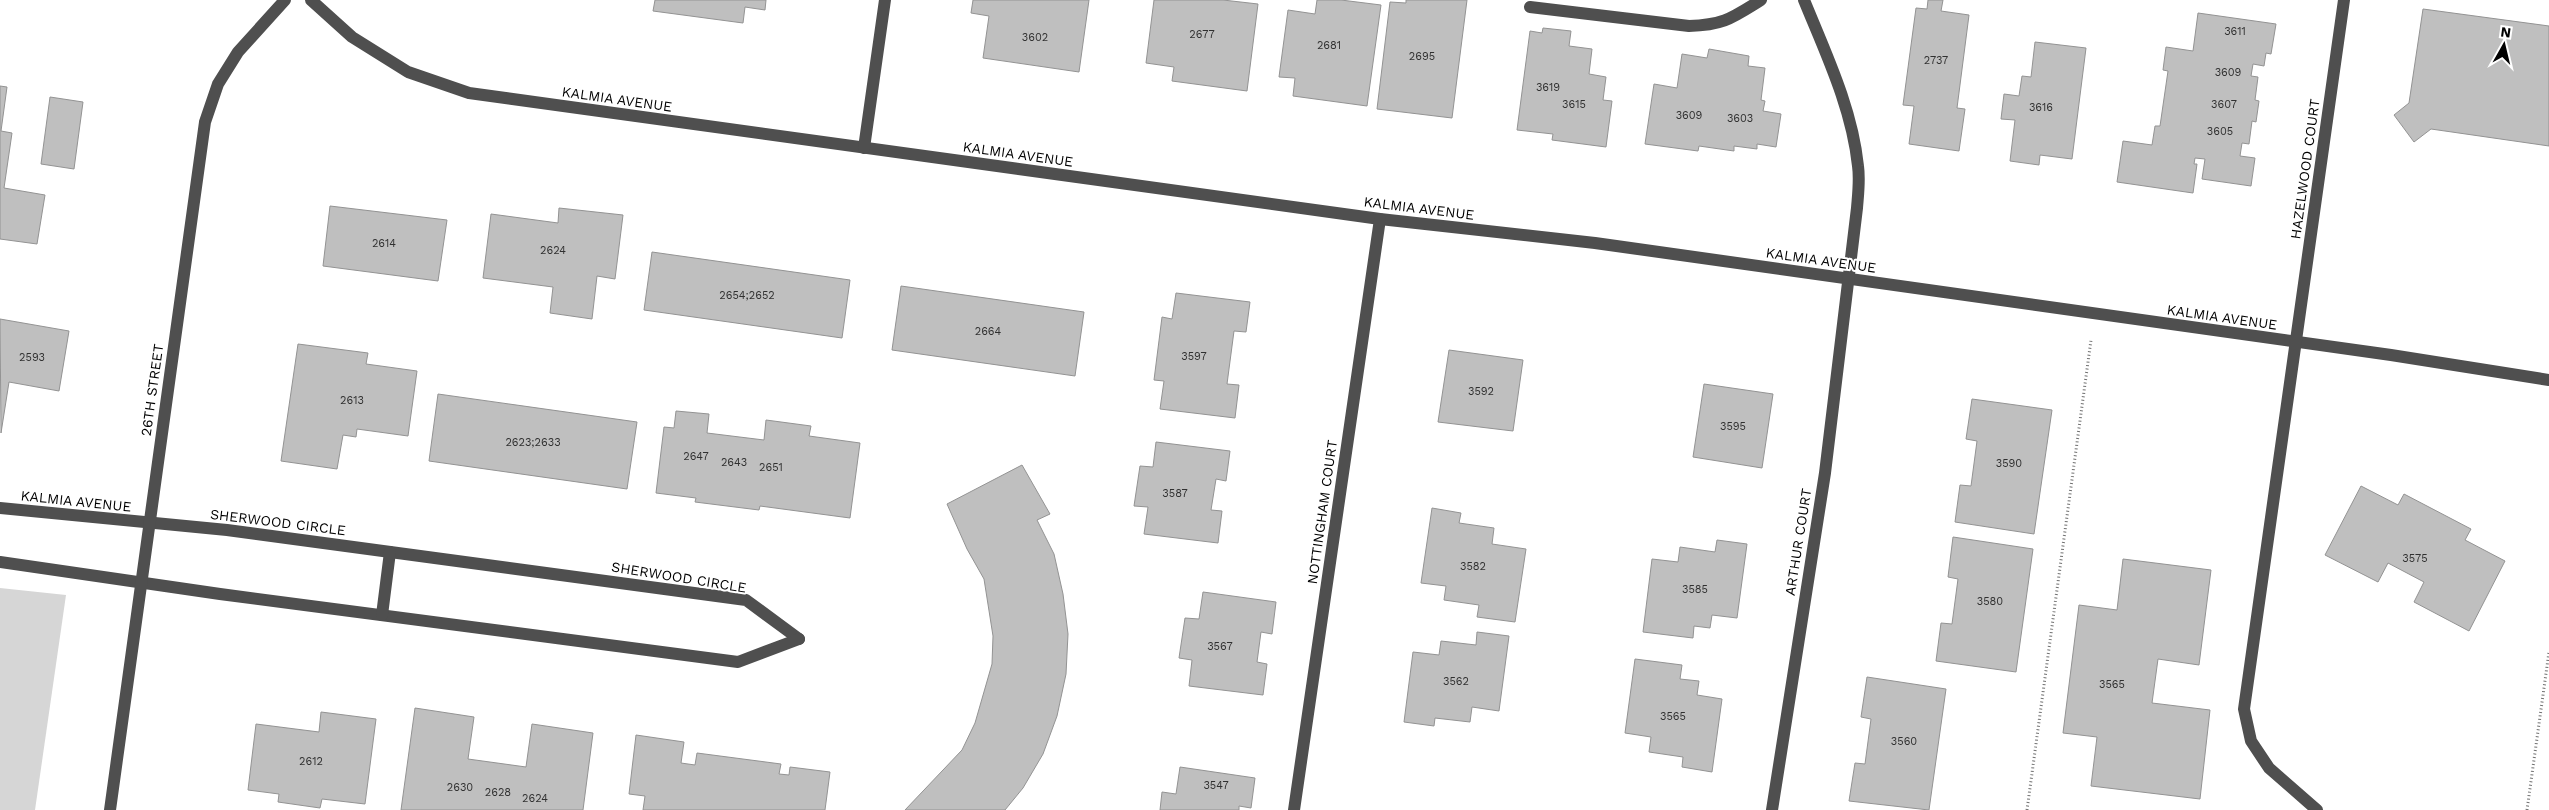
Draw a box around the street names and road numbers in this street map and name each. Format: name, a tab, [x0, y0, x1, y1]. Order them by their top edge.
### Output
street label: KALMIA AVENUE	[561, 83, 673, 115]
street label: HAZELWOOD COURT	[2287, 97, 2323, 240]
street label: KALMIA AVENUE	[962, 138, 1074, 170]
street label: KALMIA AVENUE	[1363, 193, 1475, 223]
street label: KALMIA AVENUE	[1765, 244, 1877, 276]
street label: KALMIA AVENUE	[2166, 301, 2278, 333]
street label: 26TH STREET	[138, 342, 166, 437]
street label: NOTTINGHAM COURT	[1304, 438, 1340, 585]
street label: KALMIA AVENUE	[20, 487, 132, 515]
street label: ARTHUR COURT	[1782, 487, 1814, 597]
street label: SHERWOOD CIRCLE	[209, 506, 347, 538]
street label: SHERWOOD CIRCLE	[610, 558, 748, 596]

